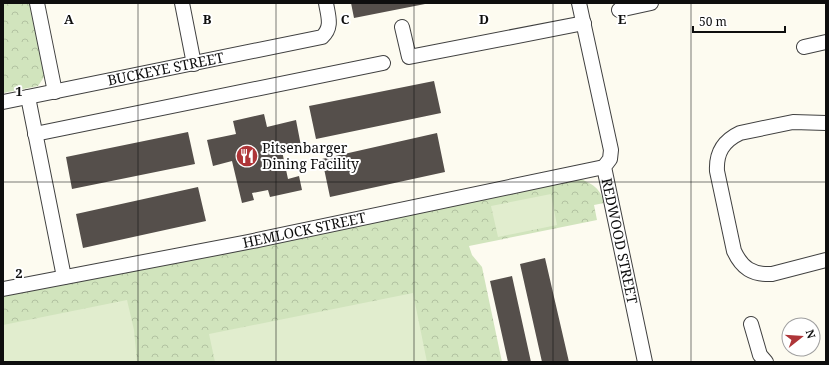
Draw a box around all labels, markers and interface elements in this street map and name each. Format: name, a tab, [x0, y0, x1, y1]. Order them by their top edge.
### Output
scale bar	[693, 8, 785, 34]
text: A	[64, 10, 74, 28]
text: B	[203, 10, 212, 28]
text: C	[341, 10, 350, 28]
text: D	[479, 10, 489, 28]
text: E	[618, 10, 627, 28]
text: 50 m	[699, 13, 727, 30]
street label: BUCKEYE STREET	[106, 47, 226, 89]
text: 1	[15, 82, 23, 100]
place label: Pitsenbarger Dining Facility	[262, 138, 359, 173]
restaurant icon: Pitsenbarger Dining Facility	[234, 143, 260, 169]
street label: REDWOOD STREET	[598, 176, 643, 306]
street label: HEMLOCK STREET	[241, 207, 368, 252]
text: 2	[15, 264, 23, 282]
north arrow	[781, 317, 821, 357]
text: N	[803, 328, 820, 341]

